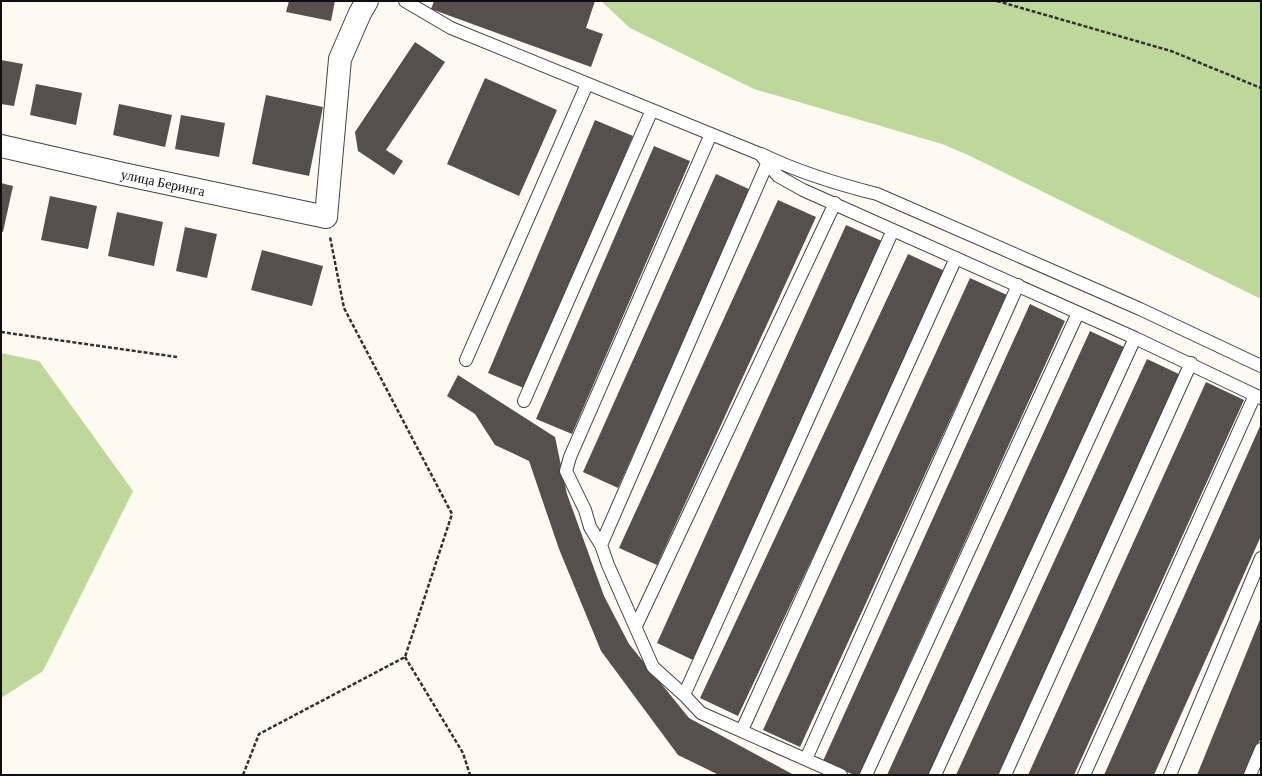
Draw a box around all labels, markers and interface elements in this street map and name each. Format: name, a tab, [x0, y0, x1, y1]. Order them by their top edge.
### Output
street label: улица Беринга	[119, 166, 207, 199]

